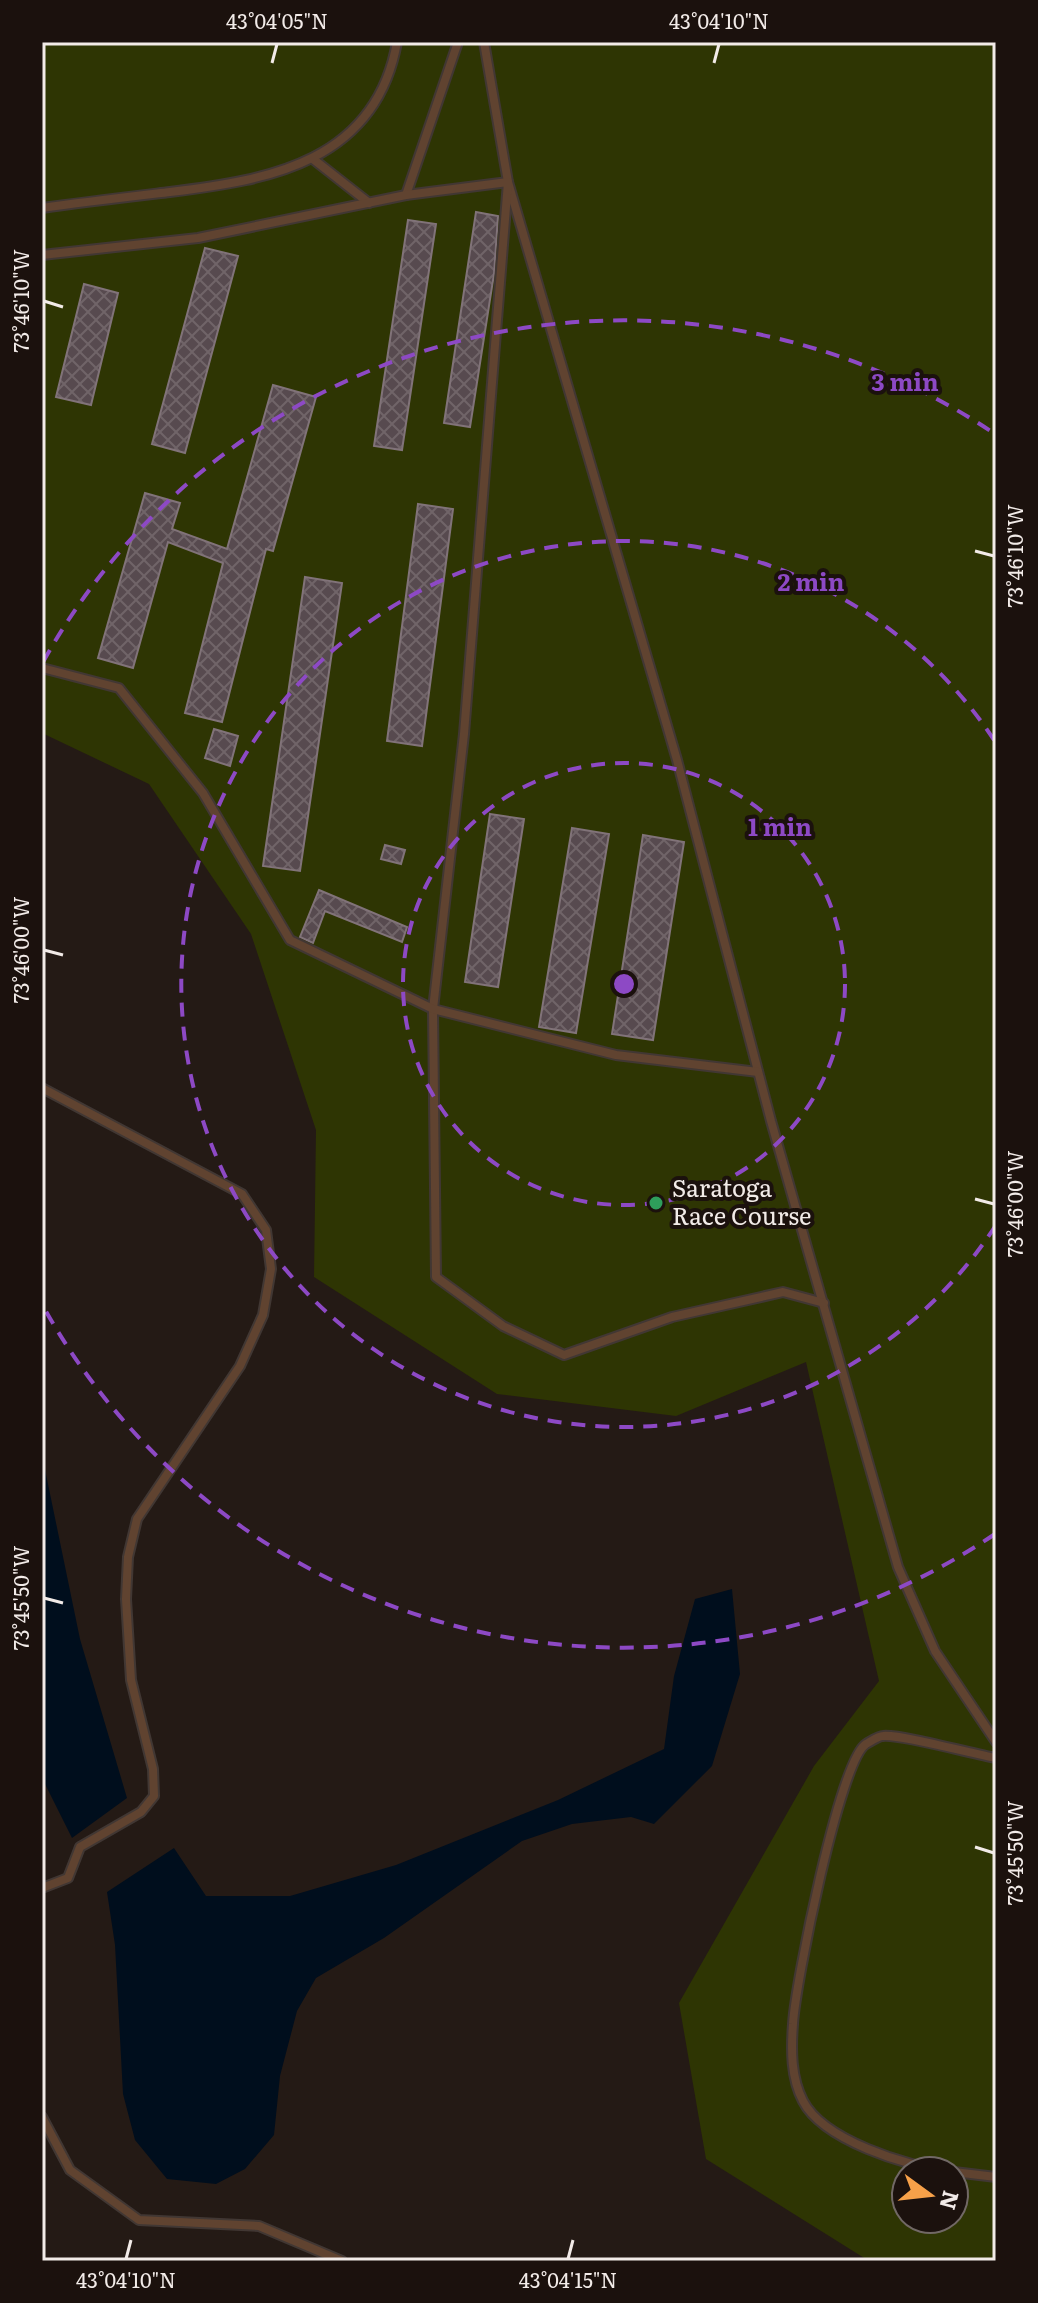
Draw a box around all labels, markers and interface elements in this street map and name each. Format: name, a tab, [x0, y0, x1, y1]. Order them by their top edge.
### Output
text: 43°04'05"N	[226, 5, 328, 35]
text: 43°04'10"N	[669, 5, 769, 35]
text: 73°46'10"W	[5, 249, 35, 353]
text: 3 min	[871, 363, 939, 398]
text: 73°46'10"W	[999, 504, 1029, 608]
text: 2 min	[777, 563, 845, 598]
text: 1 min	[748, 808, 812, 843]
text: 73°46'00"W	[5, 897, 35, 1003]
centre of rings	[610, 970, 638, 998]
text: 73°46'00"W	[999, 1151, 1029, 1257]
place label: Saratoga Race Course	[672, 1169, 812, 1232]
marker: Saratoga Race Course	[647, 1194, 665, 1212]
text: 73°45'50"W	[5, 1546, 35, 1650]
text: 73°45'50"W	[999, 1801, 1029, 1905]
north arrow	[890, 2155, 970, 2235]
text: N	[932, 2187, 969, 2214]
text: 43°04'10"N	[76, 2264, 176, 2294]
text: 43°04'15"N	[519, 2264, 617, 2294]

